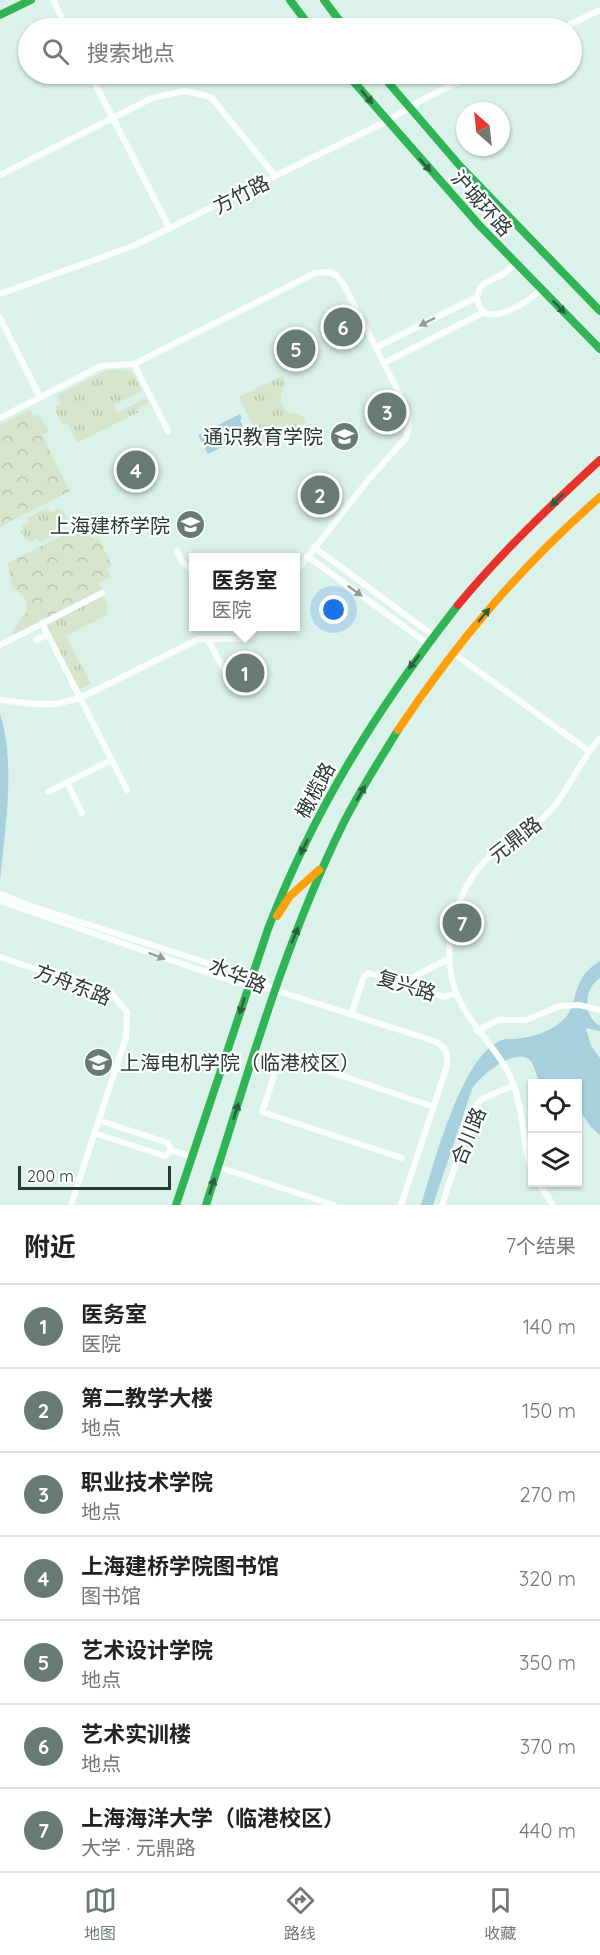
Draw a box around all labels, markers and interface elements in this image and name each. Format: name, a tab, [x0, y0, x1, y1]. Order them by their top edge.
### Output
search box	[18, 18, 582, 84]
icon: search	[39, 35, 72, 68]
text: 搜索地点	[87, 39, 175, 67]
one-way arrow	[360, 89, 373, 105]
north arrow	[456, 102, 510, 156]
one-way arrow	[418, 157, 431, 172]
street label: 沪城环路	[446, 165, 518, 241]
street label: 方竹路	[209, 169, 273, 219]
one-way arrow	[551, 300, 566, 314]
pin: 6	[324, 304, 362, 350]
one-way arrow	[418, 318, 435, 327]
pin: 5	[276, 326, 316, 372]
pin: 3	[368, 390, 406, 434]
school or university icon: 通识教育学院	[328, 420, 360, 452]
place label: 通识教育学院	[203, 424, 323, 449]
pin: 4	[116, 448, 156, 492]
pin: 2	[300, 472, 340, 518]
one-way arrow	[549, 493, 564, 507]
school or university icon: 上海建桥学院	[175, 509, 207, 541]
place label: 上海建桥学院	[50, 513, 170, 538]
popup	[189, 553, 300, 631]
text: 医务室	[211, 566, 278, 594]
one-way arrow	[347, 584, 362, 596]
your location	[319, 595, 348, 624]
text: 医院	[211, 597, 251, 622]
one-way arrow	[477, 608, 490, 623]
pin: 1	[226, 650, 264, 696]
one-way arrow	[409, 654, 421, 669]
street label: 橄榄路	[290, 758, 340, 822]
one-way arrow	[356, 784, 366, 801]
street label: 元鼎路	[484, 811, 546, 867]
one-way arrow	[299, 838, 308, 855]
pin: 7	[442, 900, 482, 946]
one-way arrow	[291, 926, 300, 944]
one-way arrow	[149, 951, 167, 961]
street label: 水华路	[206, 952, 270, 998]
street label: 方舟东路	[31, 958, 115, 1010]
street label: 复兴路	[375, 964, 439, 1006]
one-way arrow	[237, 998, 246, 1016]
school or university icon: 上海电机学院（临港校区）	[83, 1046, 115, 1078]
place label: 上海电机学院（临港校区）	[120, 1050, 360, 1075]
map controls	[528, 1079, 582, 1187]
button: locate	[528, 1079, 582, 1133]
one-way arrow	[232, 1102, 242, 1120]
street label: 合川路	[445, 1104, 491, 1168]
button: layers	[528, 1133, 582, 1187]
scale bar	[18, 1163, 171, 1190]
text: 200 m	[27, 1166, 74, 1186]
one-way arrow	[208, 1177, 217, 1195]
text: 附近	[24, 1230, 76, 1263]
text: 7个结果	[506, 1233, 576, 1258]
text: 医务室	[81, 1300, 147, 1328]
text: 1	[40, 1314, 47, 1339]
text: 140 m	[523, 1314, 576, 1339]
text: 医院	[81, 1331, 121, 1356]
text: 第二教学大楼	[81, 1384, 213, 1412]
text: 2	[38, 1398, 49, 1423]
text: 150 m	[522, 1398, 576, 1423]
text: 地点	[81, 1415, 121, 1440]
text: 职业技术学院	[81, 1468, 213, 1496]
text: 3	[38, 1482, 49, 1507]
text: 270 m	[519, 1482, 576, 1507]
text: 地点	[81, 1499, 121, 1524]
text: 上海建桥学院图书馆	[81, 1552, 279, 1580]
text: 4	[38, 1566, 49, 1591]
text: 320 m	[519, 1566, 576, 1591]
text: 图书馆	[81, 1583, 141, 1608]
text: 艺术设计学院	[81, 1636, 213, 1664]
text: 5	[38, 1650, 49, 1675]
text: 350 m	[519, 1650, 576, 1675]
text: 地点	[81, 1667, 121, 1692]
text: 艺术实训楼	[81, 1720, 191, 1748]
text: 6	[38, 1734, 49, 1759]
text: 370 m	[520, 1734, 576, 1759]
text: 地点	[81, 1751, 121, 1776]
text: 上海海洋大学（临港校区）	[81, 1804, 345, 1832]
text: 7	[38, 1818, 49, 1843]
text: 440 m	[519, 1818, 576, 1843]
text: 大学 · 元鼎路	[81, 1835, 196, 1860]
tab: 地图	[84, 1884, 117, 1944]
tab: 路线	[284, 1884, 317, 1944]
tab: 收藏	[484, 1884, 517, 1944]

